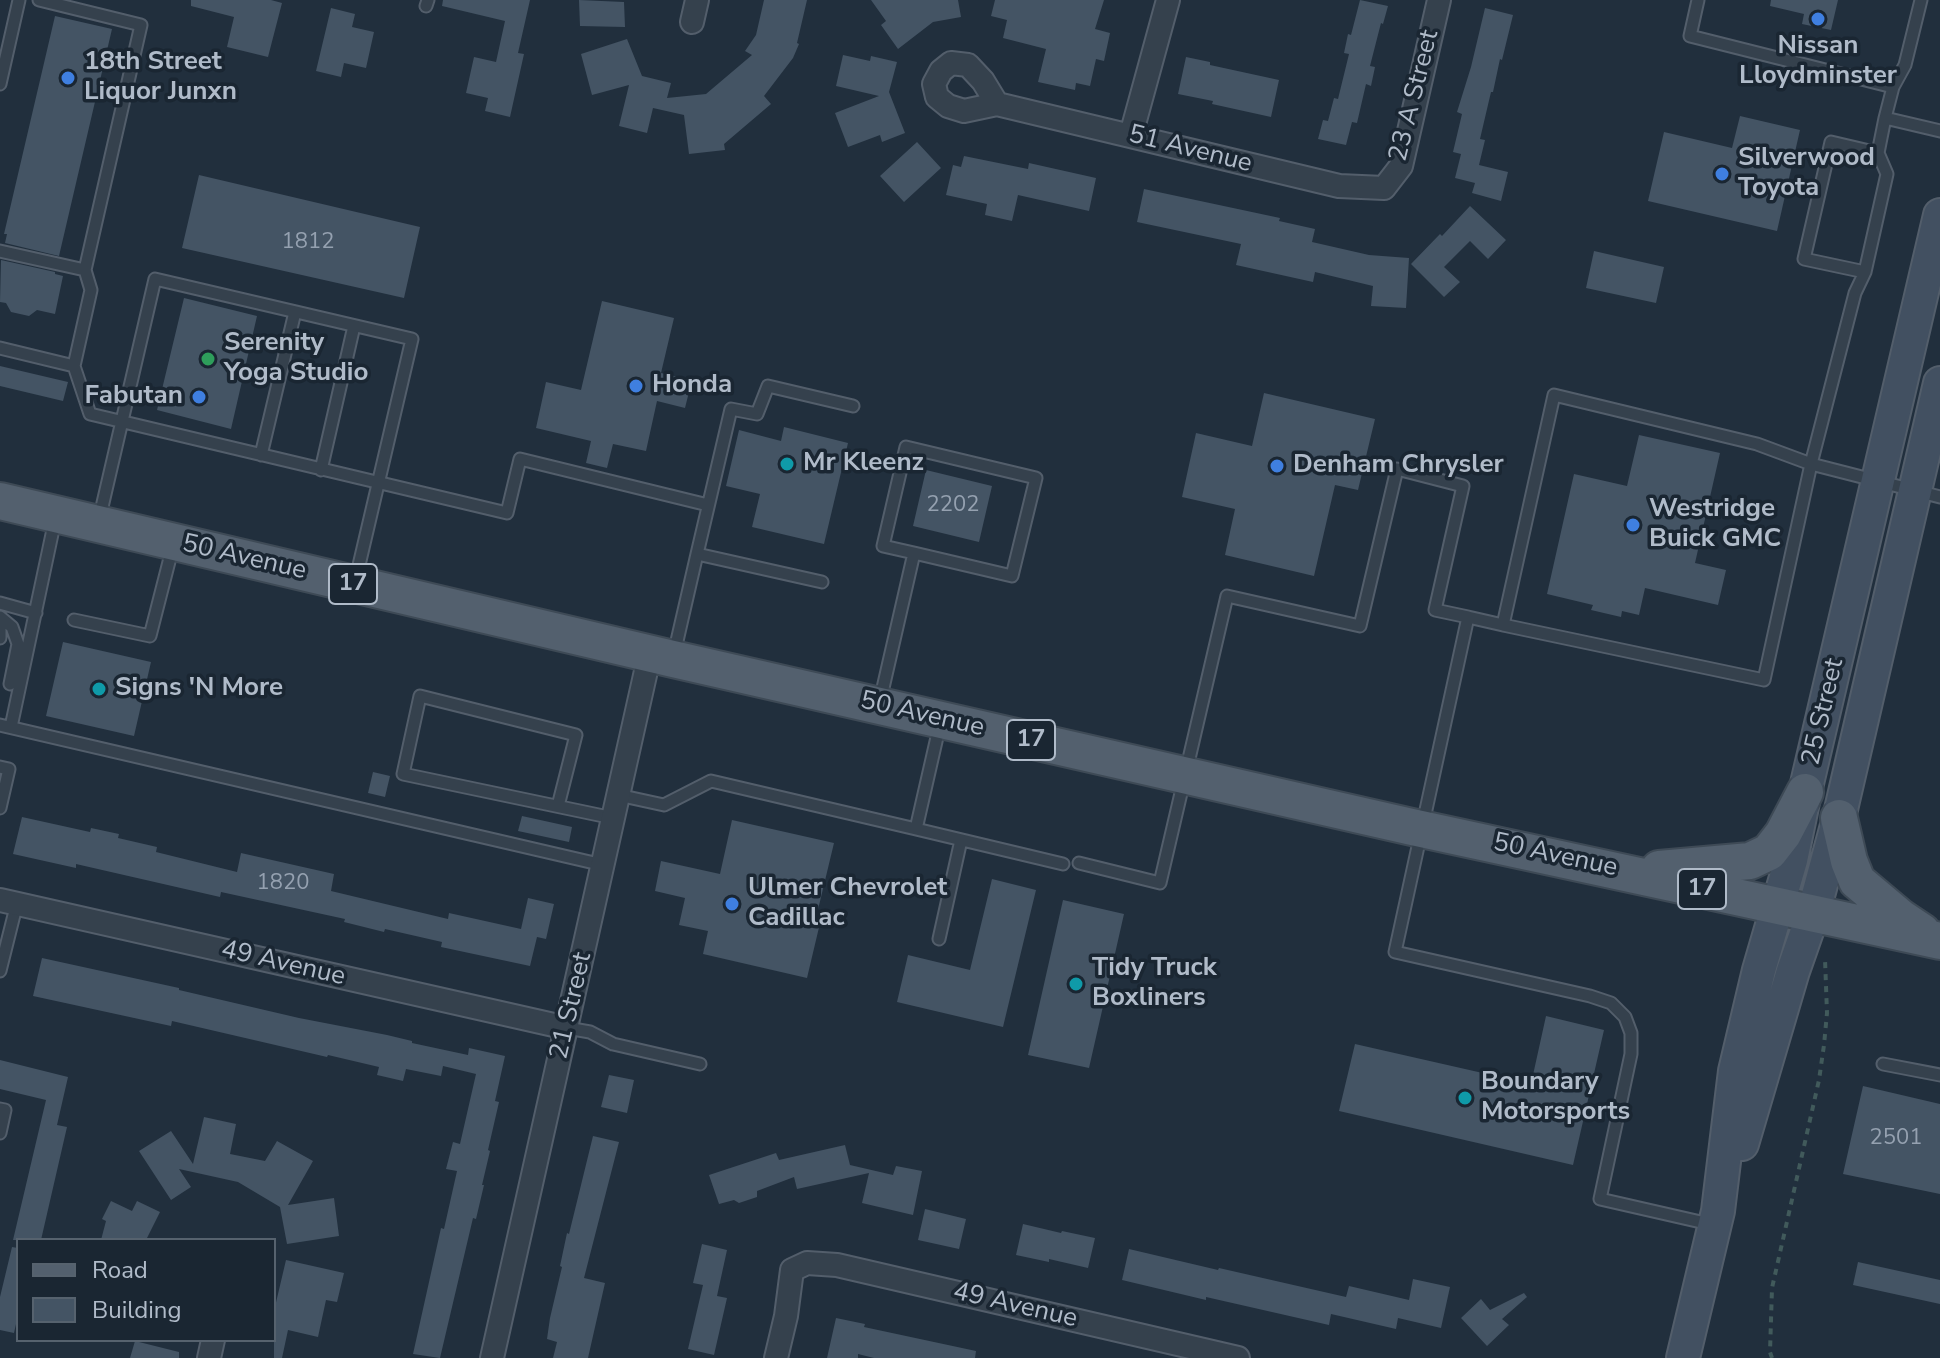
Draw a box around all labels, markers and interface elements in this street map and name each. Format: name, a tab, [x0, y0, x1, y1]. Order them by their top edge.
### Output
marker: Nissan Lloydminster	[1809, 10, 1827, 28]
street label: 23 A Street	[1384, 27, 1446, 165]
place label: Nissan Lloydminster	[1739, 31, 1897, 92]
place label: 18th Street Liquor Junxn	[84, 47, 237, 108]
marker: 18th Street Liquor Junxn	[59, 69, 77, 87]
street label: 51 Avenue	[1125, 120, 1255, 180]
place label: Silverwood Toyota	[1738, 143, 1875, 204]
marker: Silverwood Toyota	[1713, 165, 1731, 183]
house number: 1812	[282, 230, 334, 256]
place label: Serenity Yoga Studio	[224, 328, 368, 390]
marker: Serenity Yoga Studio	[199, 350, 217, 368]
place label: Honda	[652, 370, 732, 402]
marker: Honda	[627, 377, 645, 395]
place label: Fabutan	[85, 381, 183, 413]
marker: Fabutan	[190, 388, 208, 406]
place label: Mr Kleenz	[803, 448, 924, 480]
place label: Denham Chrysler	[1293, 450, 1504, 482]
marker: Mr Kleenz	[778, 455, 796, 473]
marker: Denham Chrysler	[1268, 457, 1286, 475]
house number: 2202	[927, 493, 979, 519]
place label: Westridge Buick GMC	[1649, 494, 1781, 556]
marker: Westridge Buick GMC	[1624, 516, 1642, 534]
street label: 50 Avenue	[179, 529, 309, 587]
road number: 17	[329, 564, 377, 604]
street label: 25 Street	[1797, 655, 1851, 769]
place label: Signs 'N More	[115, 673, 283, 705]
marker: Signs 'N More	[90, 680, 108, 698]
street label: 50 Avenue	[857, 686, 987, 744]
road number: 17	[1007, 720, 1055, 760]
street label: 50 Avenue	[1490, 828, 1620, 884]
road number: 17	[1678, 869, 1726, 909]
house number: 1820	[257, 871, 309, 897]
place label: Ulmer Chevrolet Cadillac	[748, 873, 947, 934]
marker: Ulmer Chevrolet Cadillac	[723, 895, 741, 913]
street label: 49 Avenue	[218, 935, 348, 993]
street label: 21 Street	[545, 949, 599, 1063]
place label: Tidy Truck Boxliners	[1092, 953, 1217, 1014]
marker: Tidy Truck Boxliners	[1067, 975, 1085, 993]
place label: Boundary Motorsports	[1481, 1067, 1630, 1128]
marker: Boundary Motorsports	[1456, 1089, 1474, 1107]
house number: 2501	[1870, 1126, 1922, 1152]
legend	[16, 1238, 276, 1342]
text: Road	[92, 1254, 148, 1286]
street label: 49 Avenue	[950, 1277, 1080, 1335]
text: Building	[92, 1294, 182, 1326]

